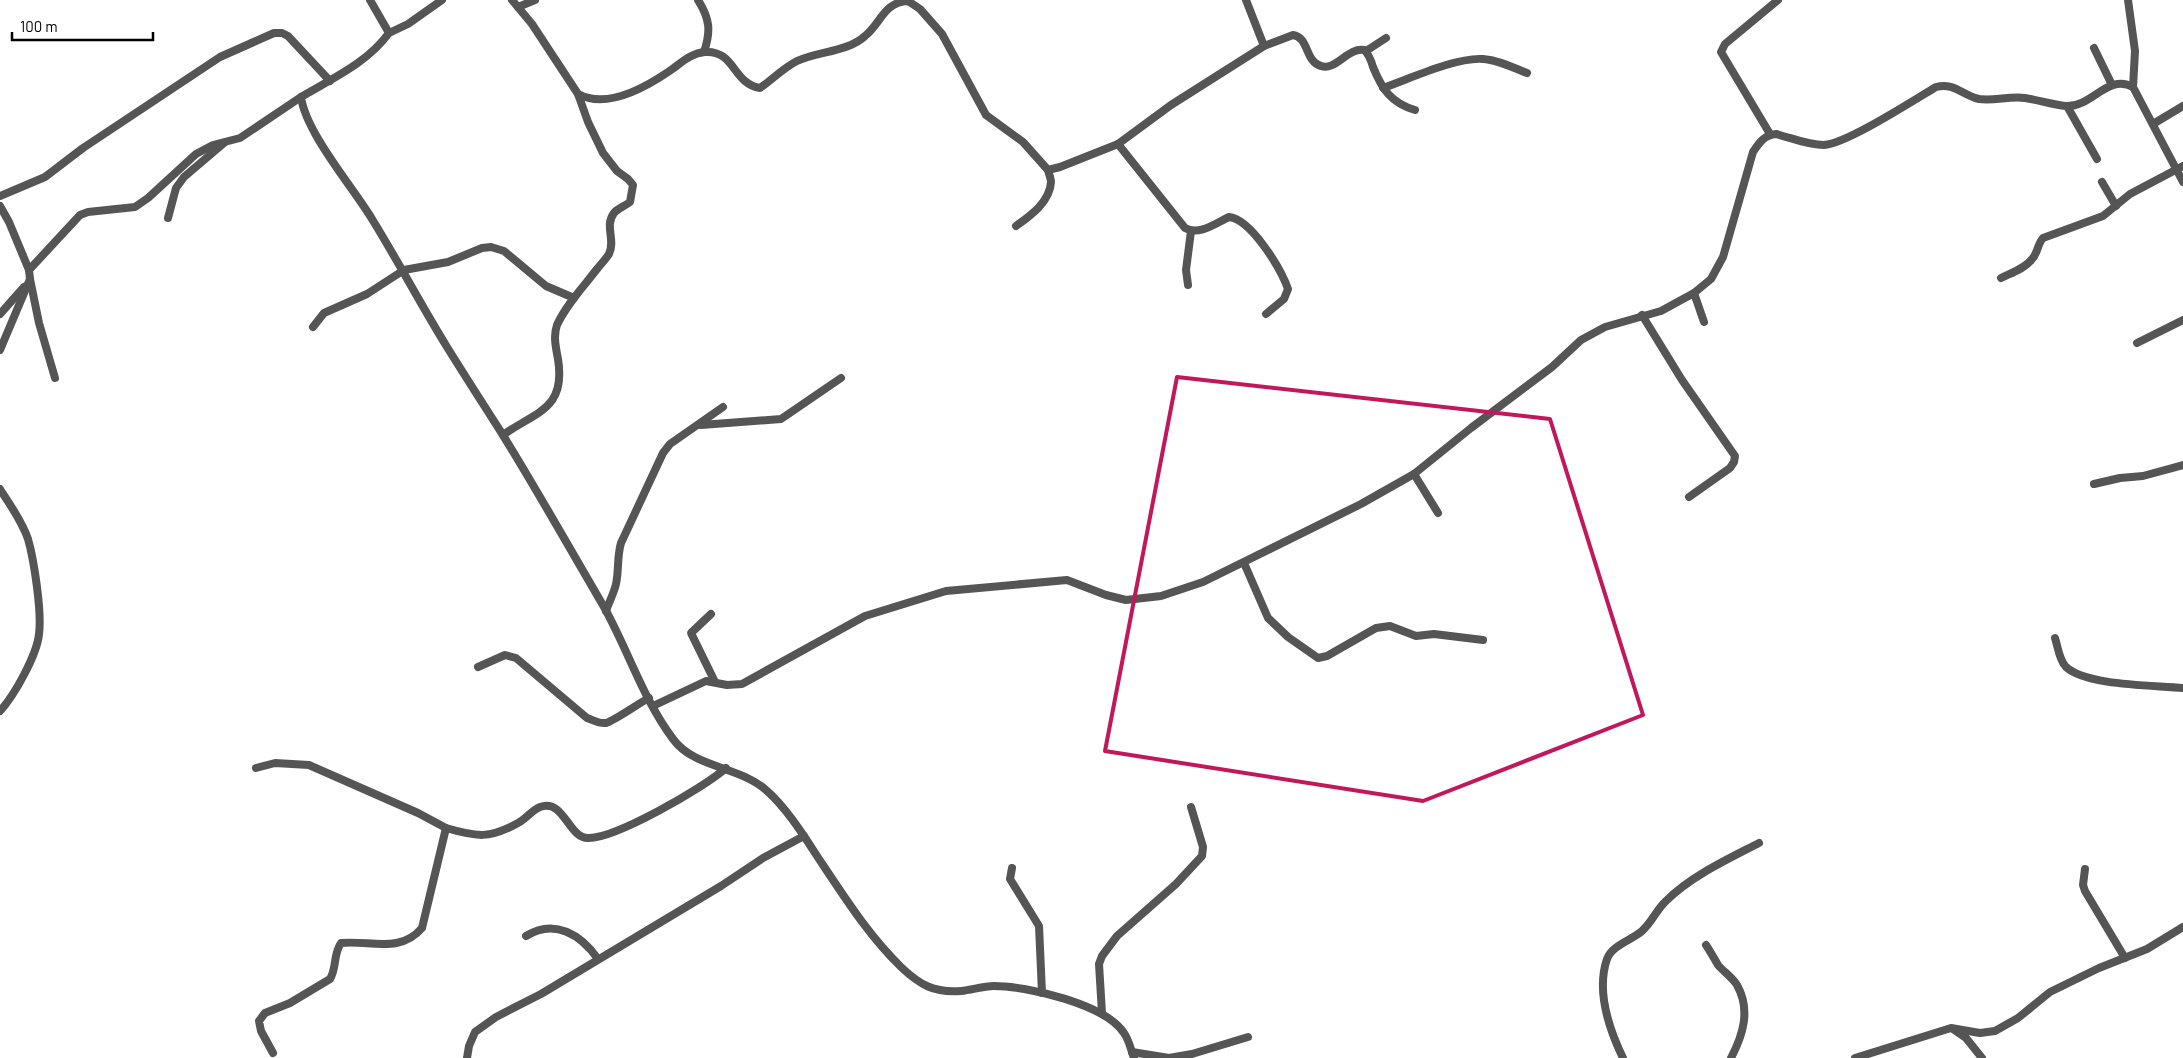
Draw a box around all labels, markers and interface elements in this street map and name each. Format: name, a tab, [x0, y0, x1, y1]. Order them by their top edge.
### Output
scale bar	[12, 10, 154, 42]
text: 100 m	[20, 17, 58, 35]

